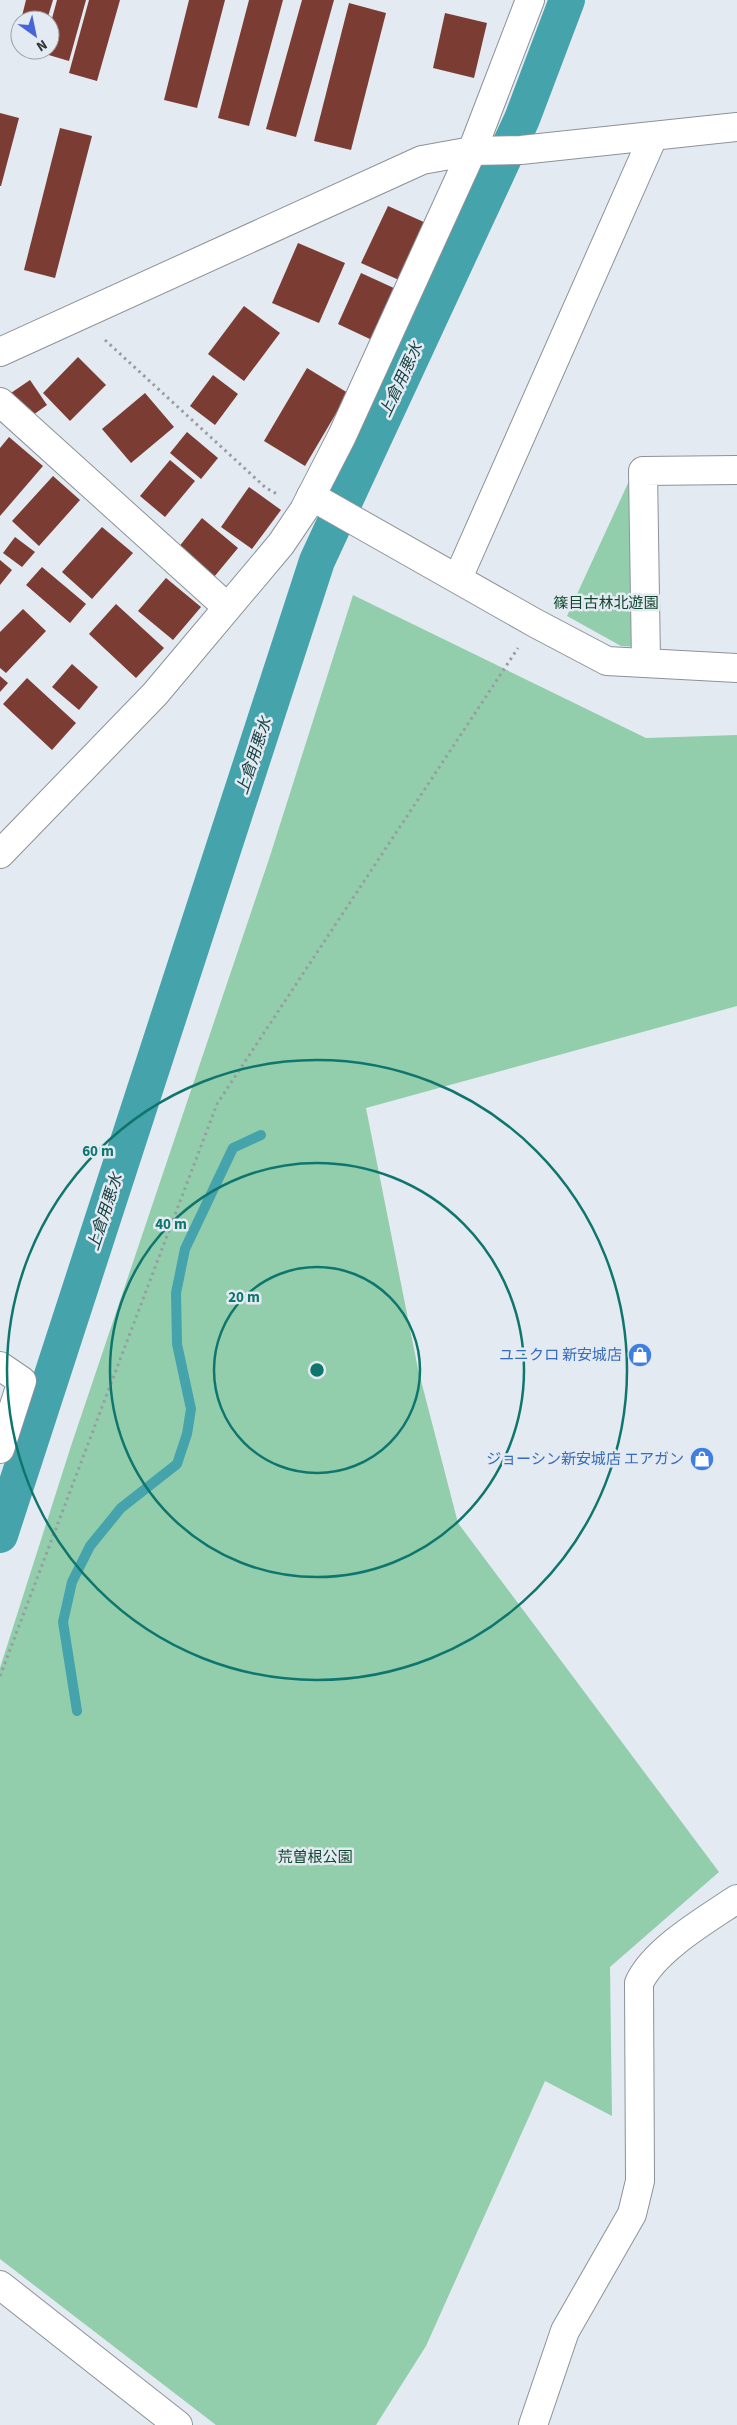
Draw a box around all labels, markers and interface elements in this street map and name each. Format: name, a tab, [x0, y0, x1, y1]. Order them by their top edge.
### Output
north arrow	[10, 10, 60, 60]
text: N	[32, 34, 51, 56]
water label: 上倉用悪水	[374, 337, 429, 421]
park label: 篠目古林北遊園	[553, 593, 659, 614]
water label: 上倉用悪水	[231, 713, 277, 797]
text: 60 m	[82, 1141, 114, 1162]
water label: 上倉用悪水	[82, 1169, 128, 1253]
text: 40 m	[155, 1214, 187, 1235]
text: 20 m	[228, 1287, 260, 1308]
shop icon: ユニクロ 新安城店	[627, 1342, 653, 1368]
place label: ユニクロ 新安城店	[499, 1345, 622, 1366]
centre of rings	[308, 1361, 326, 1379]
shop icon: ジョーシン新安城店 エアガン	[689, 1446, 715, 1472]
place label: ジョーシン新安城店 エアガン	[486, 1449, 684, 1470]
park label: 荒曽根公園	[277, 1847, 353, 1868]

